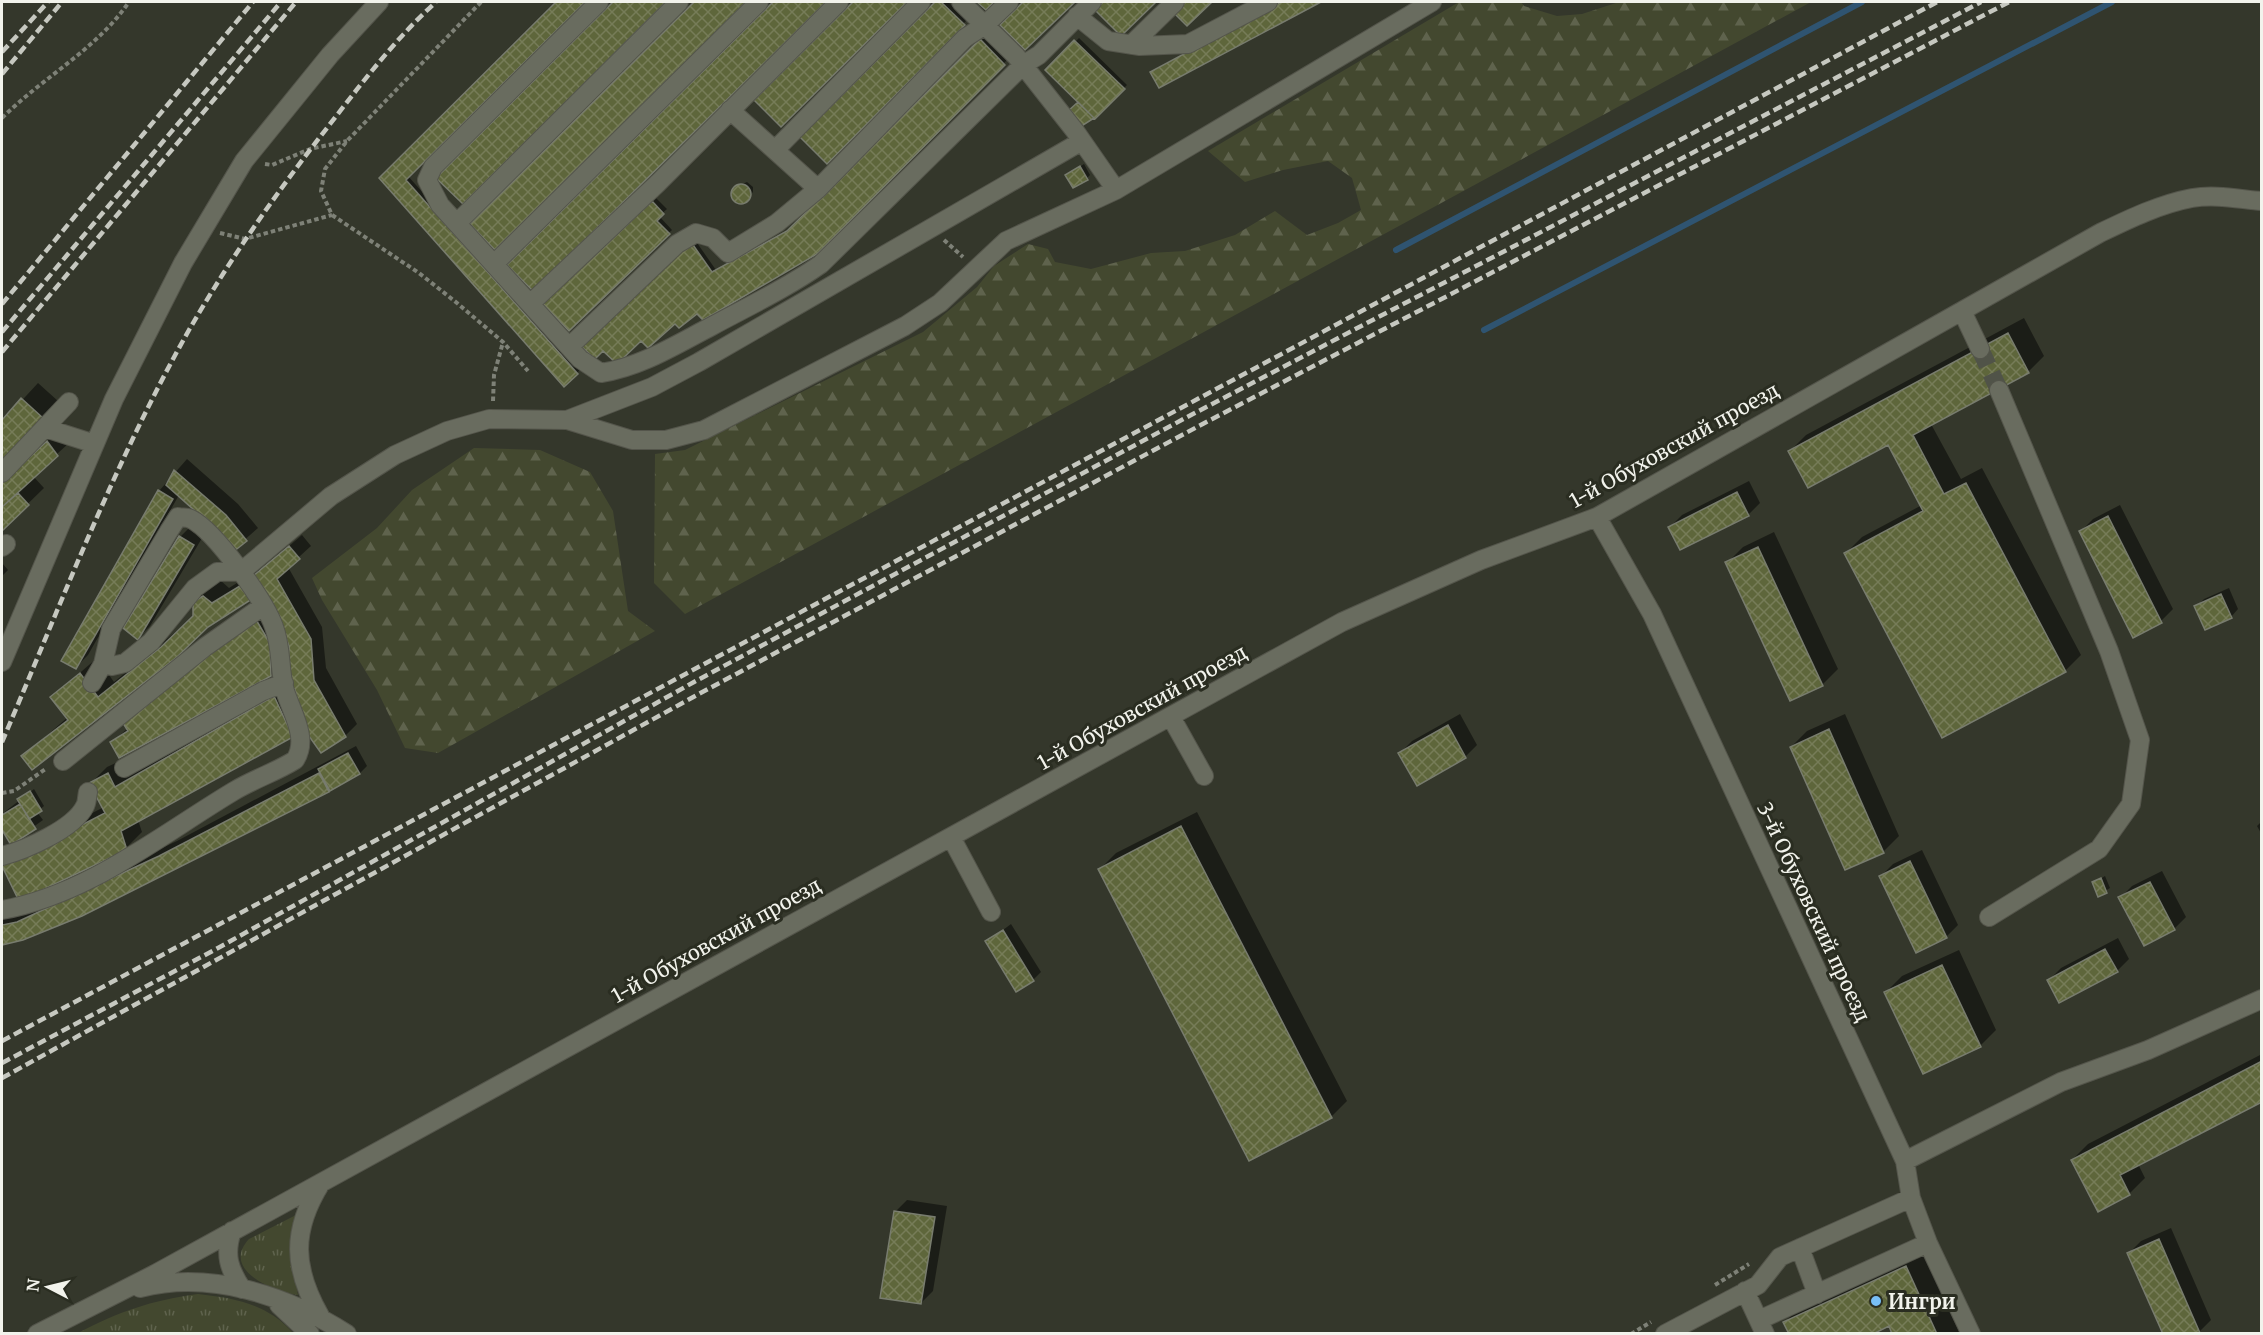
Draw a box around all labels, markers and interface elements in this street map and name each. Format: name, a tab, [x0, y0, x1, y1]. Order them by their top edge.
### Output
street label: 1-й Обуховский проезд	[1565, 377, 1783, 513]
street label: 1-й Обуховский проезд	[1033, 639, 1251, 775]
street label: 3-й Обуховский проезд	[1752, 798, 1876, 1026]
street label: 1-й Обуховский проезд	[607, 872, 825, 1008]
north arrow	[18, 1257, 78, 1317]
text: N	[22, 1277, 44, 1293]
place label: Ингри	[1888, 1289, 1956, 1314]
marker: Ингри	[1869, 1294, 1883, 1308]

